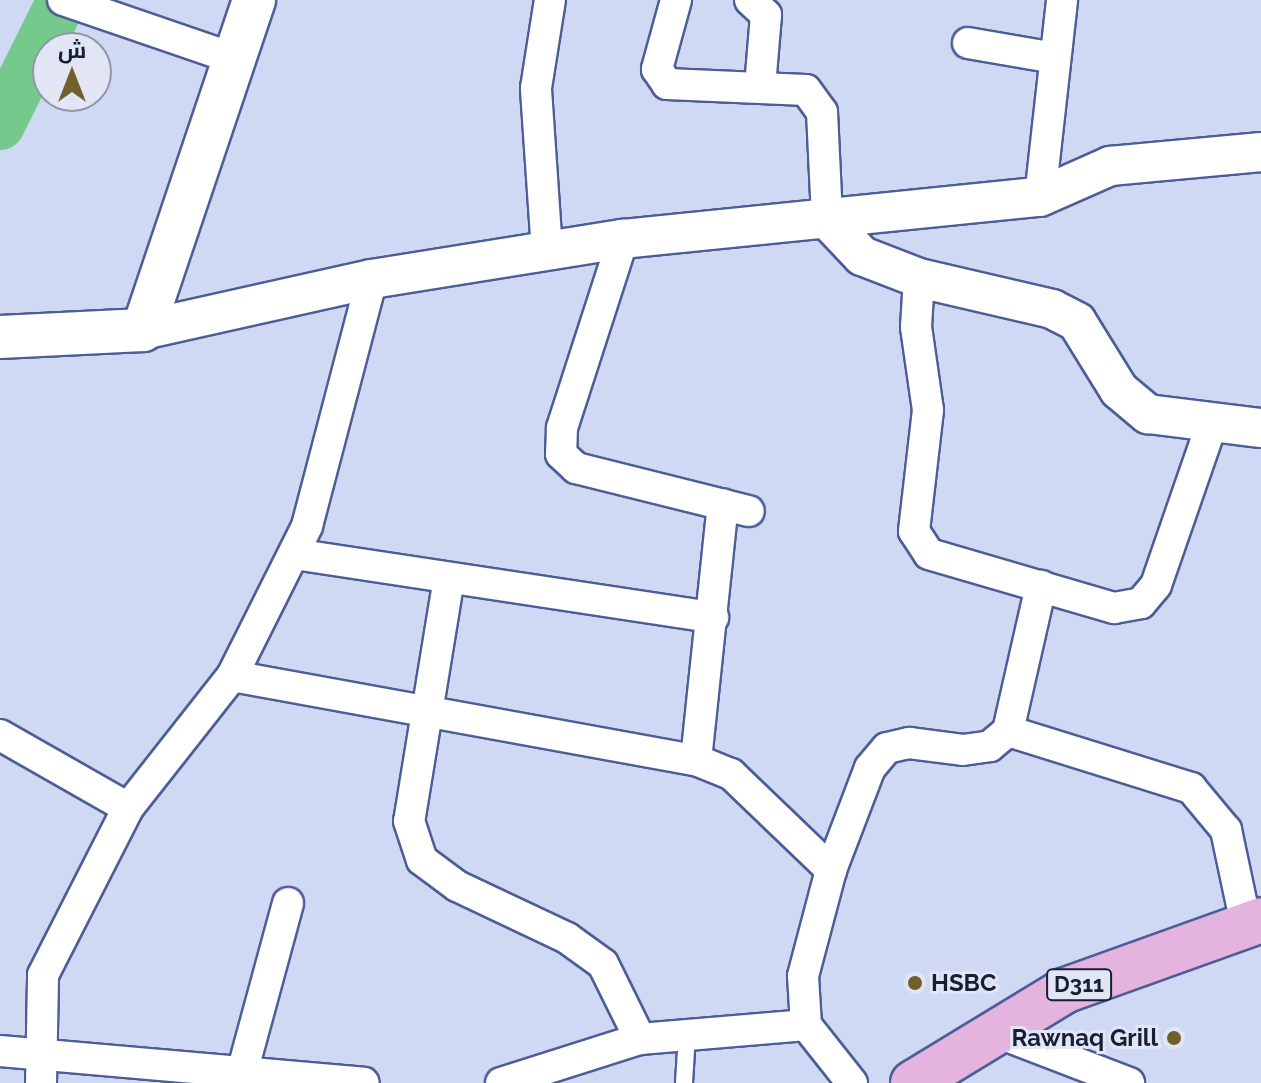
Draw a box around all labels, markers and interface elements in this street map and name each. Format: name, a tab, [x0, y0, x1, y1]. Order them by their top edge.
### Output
north arrow	[32, 32, 112, 112]
text: ش	[58, 37, 86, 63]
road number: D311	[1045, 967, 1113, 1003]
place label: HSBC	[931, 969, 996, 997]
marker: HSBC	[906, 974, 924, 992]
place label: Rawnaq Grill	[1012, 1024, 1158, 1052]
marker: Rawnaq Grill	[1165, 1029, 1183, 1047]

